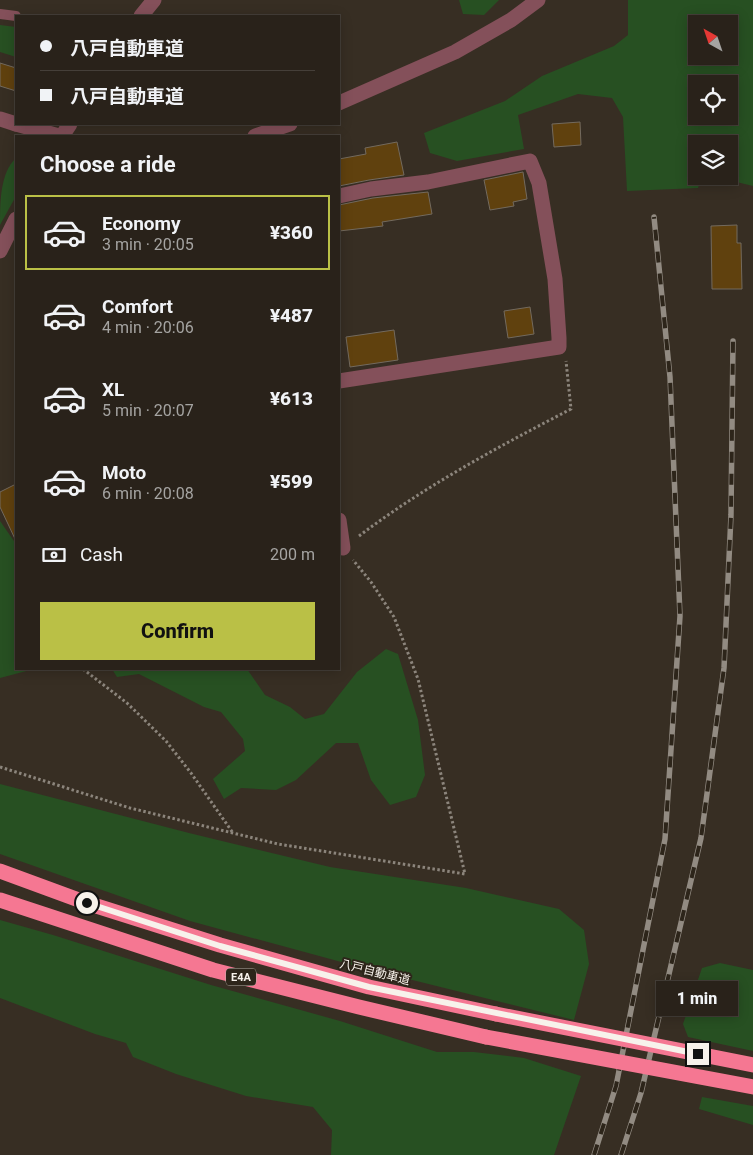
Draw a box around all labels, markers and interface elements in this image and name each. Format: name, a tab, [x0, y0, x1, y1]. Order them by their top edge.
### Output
north arrow	[688, 15, 738, 65]
map controls	[688, 15, 738, 185]
text: 八戸自動車道	[70, 37, 184, 60]
button: locate	[688, 75, 738, 125]
text: 八戸自動車道	[70, 85, 184, 108]
button: layers	[688, 135, 738, 185]
text: Choose a ride	[40, 152, 176, 177]
icon: car	[42, 210, 87, 255]
text: Economy	[102, 212, 181, 235]
text: ¥360	[270, 221, 313, 244]
text: 3 min · 20:05	[102, 235, 194, 254]
icon: car	[42, 293, 87, 338]
text: Comfort	[102, 295, 173, 318]
text: ¥487	[270, 304, 313, 327]
text: 4 min · 20:06	[102, 318, 194, 337]
icon: car	[42, 376, 87, 421]
text: XL	[102, 378, 124, 401]
text: ¥613	[270, 387, 313, 410]
text: 5 min · 20:07	[102, 401, 194, 420]
icon: car	[42, 459, 87, 504]
text: Moto	[102, 461, 146, 484]
text: ¥599	[270, 470, 313, 493]
text: 6 min · 20:08	[102, 484, 194, 503]
icon: cash	[40, 541, 68, 569]
text: Cash	[80, 543, 123, 566]
text: 200 m	[270, 545, 315, 564]
button: Confirm	[40, 602, 315, 660]
route start	[76, 892, 98, 914]
street label: 八戸自動車道	[338, 956, 412, 988]
road number: E4A	[226, 969, 256, 986]
callout: 1 min	[657, 982, 739, 1016]
text: 1 min	[677, 989, 717, 1008]
route end	[687, 1043, 709, 1065]

